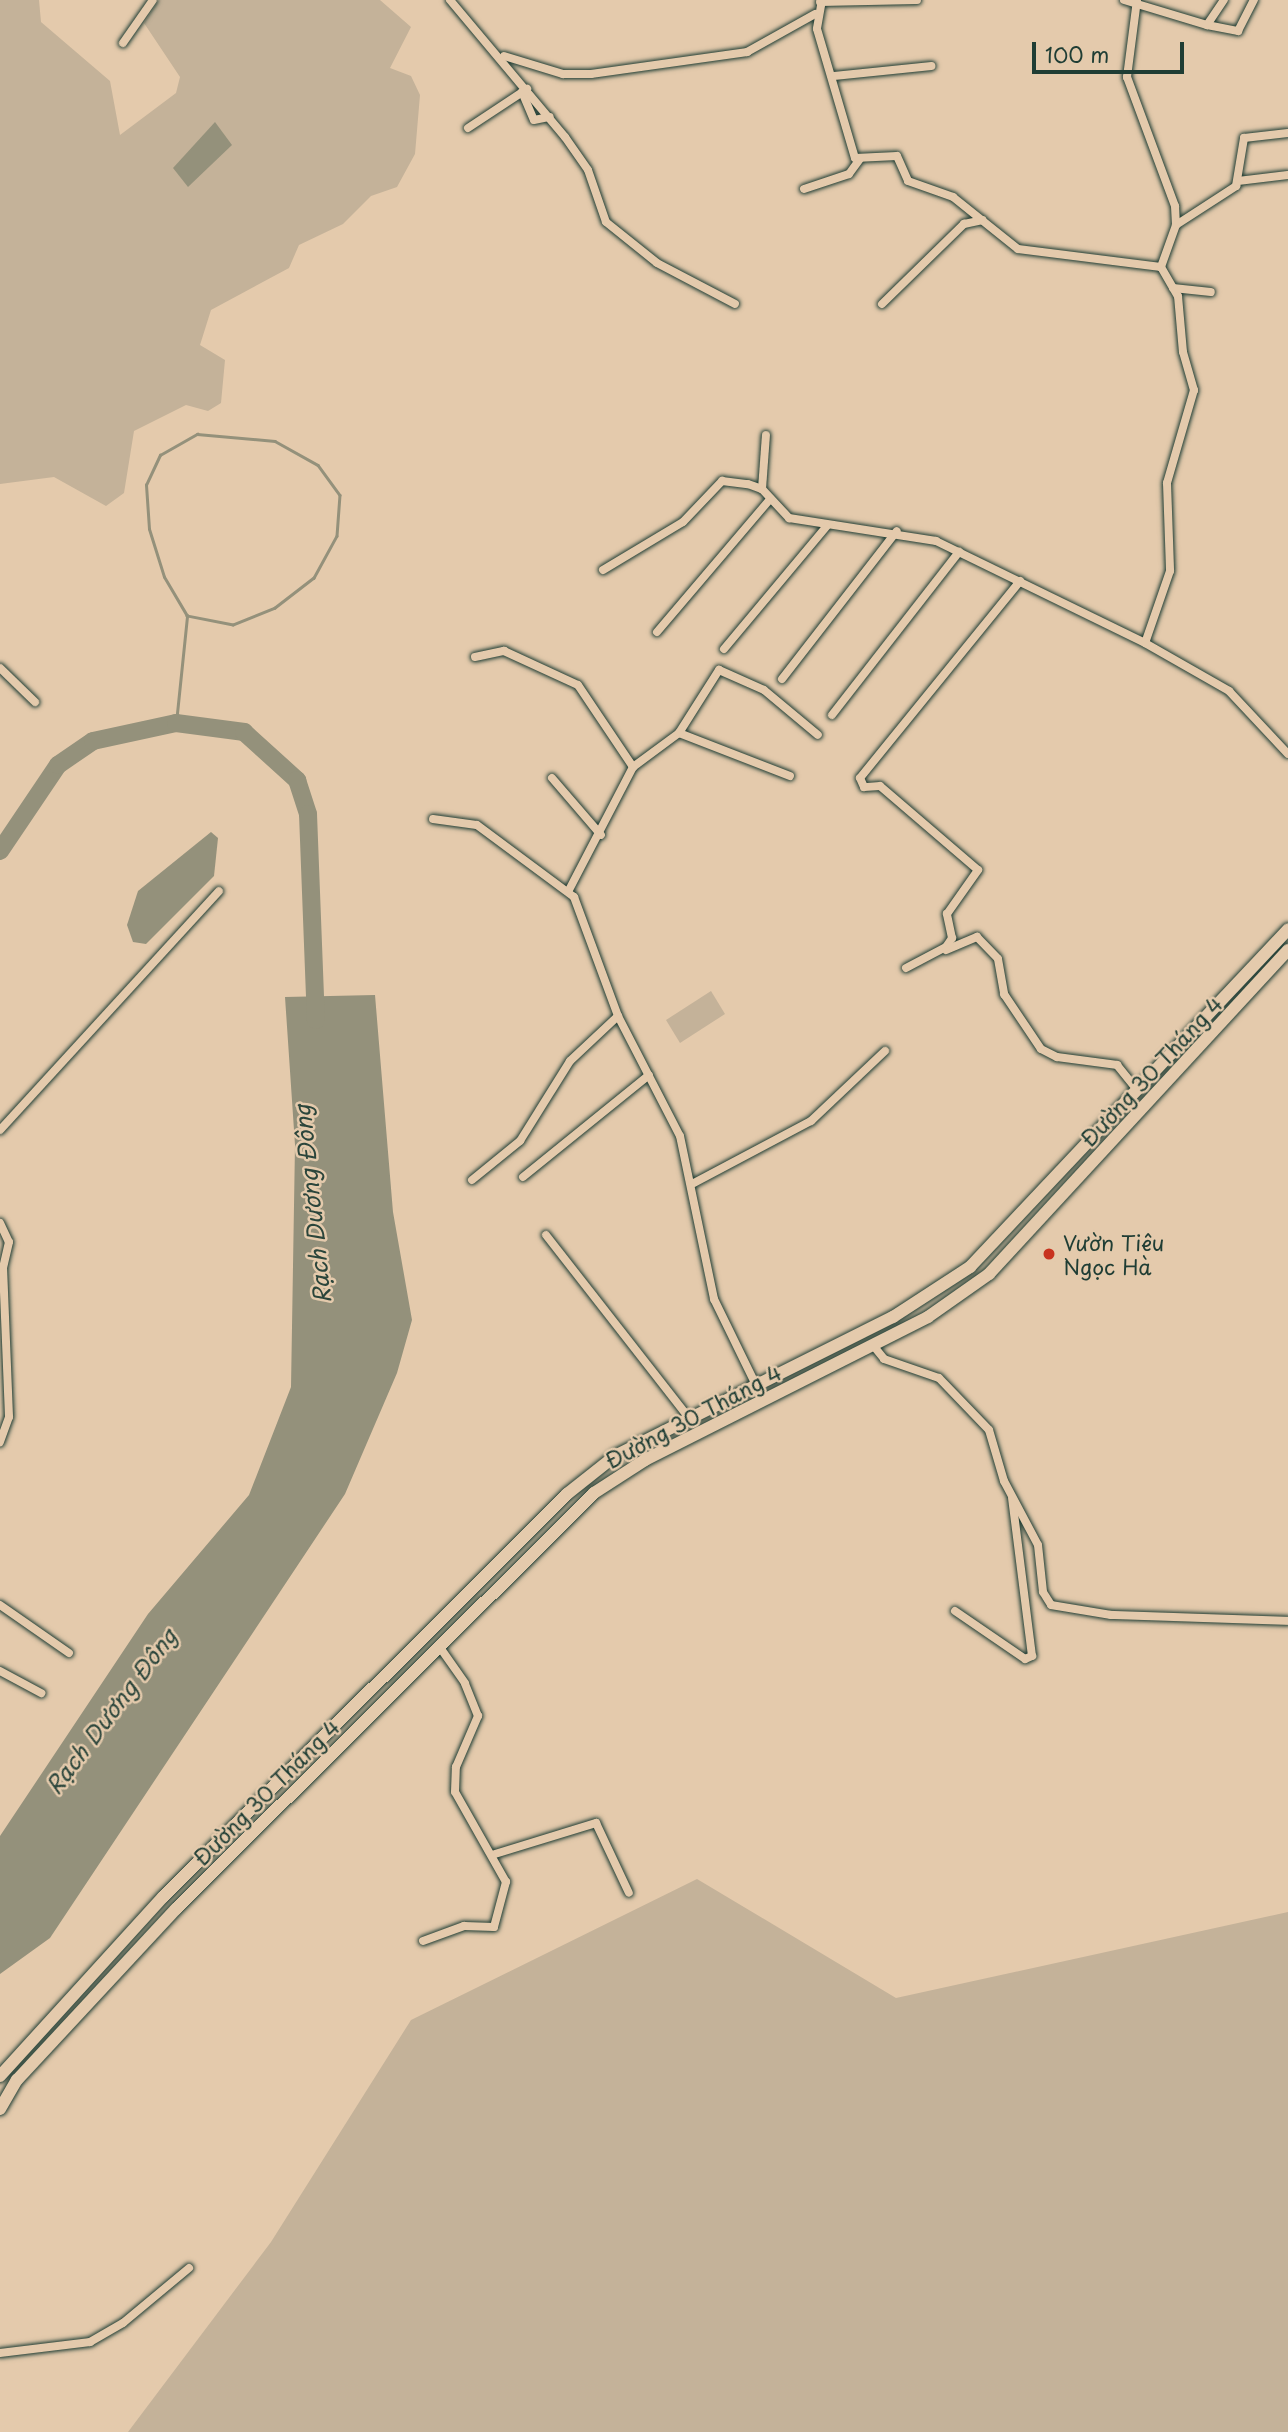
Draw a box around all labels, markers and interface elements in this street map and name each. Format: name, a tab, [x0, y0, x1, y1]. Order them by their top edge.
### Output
scale bar	[1036, 28, 1188, 72]
text: 100 m	[1045, 38, 1109, 70]
street label: Đường 30 Tháng 4	[1076, 991, 1226, 1151]
water label: Rạch Dương Đông	[288, 1103, 336, 1305]
place label: Vườn Tiêu Ngọc Hà	[1063, 1229, 1163, 1279]
marker: Vườn Tiêu Ngọc Hà	[1041, 1246, 1057, 1262]
street label: Đường 30 Tháng 4	[601, 1359, 785, 1473]
water label: Rạch Dương Đông	[40, 1623, 182, 1799]
street label: Đường 30 Tháng 4	[189, 1715, 343, 1869]

